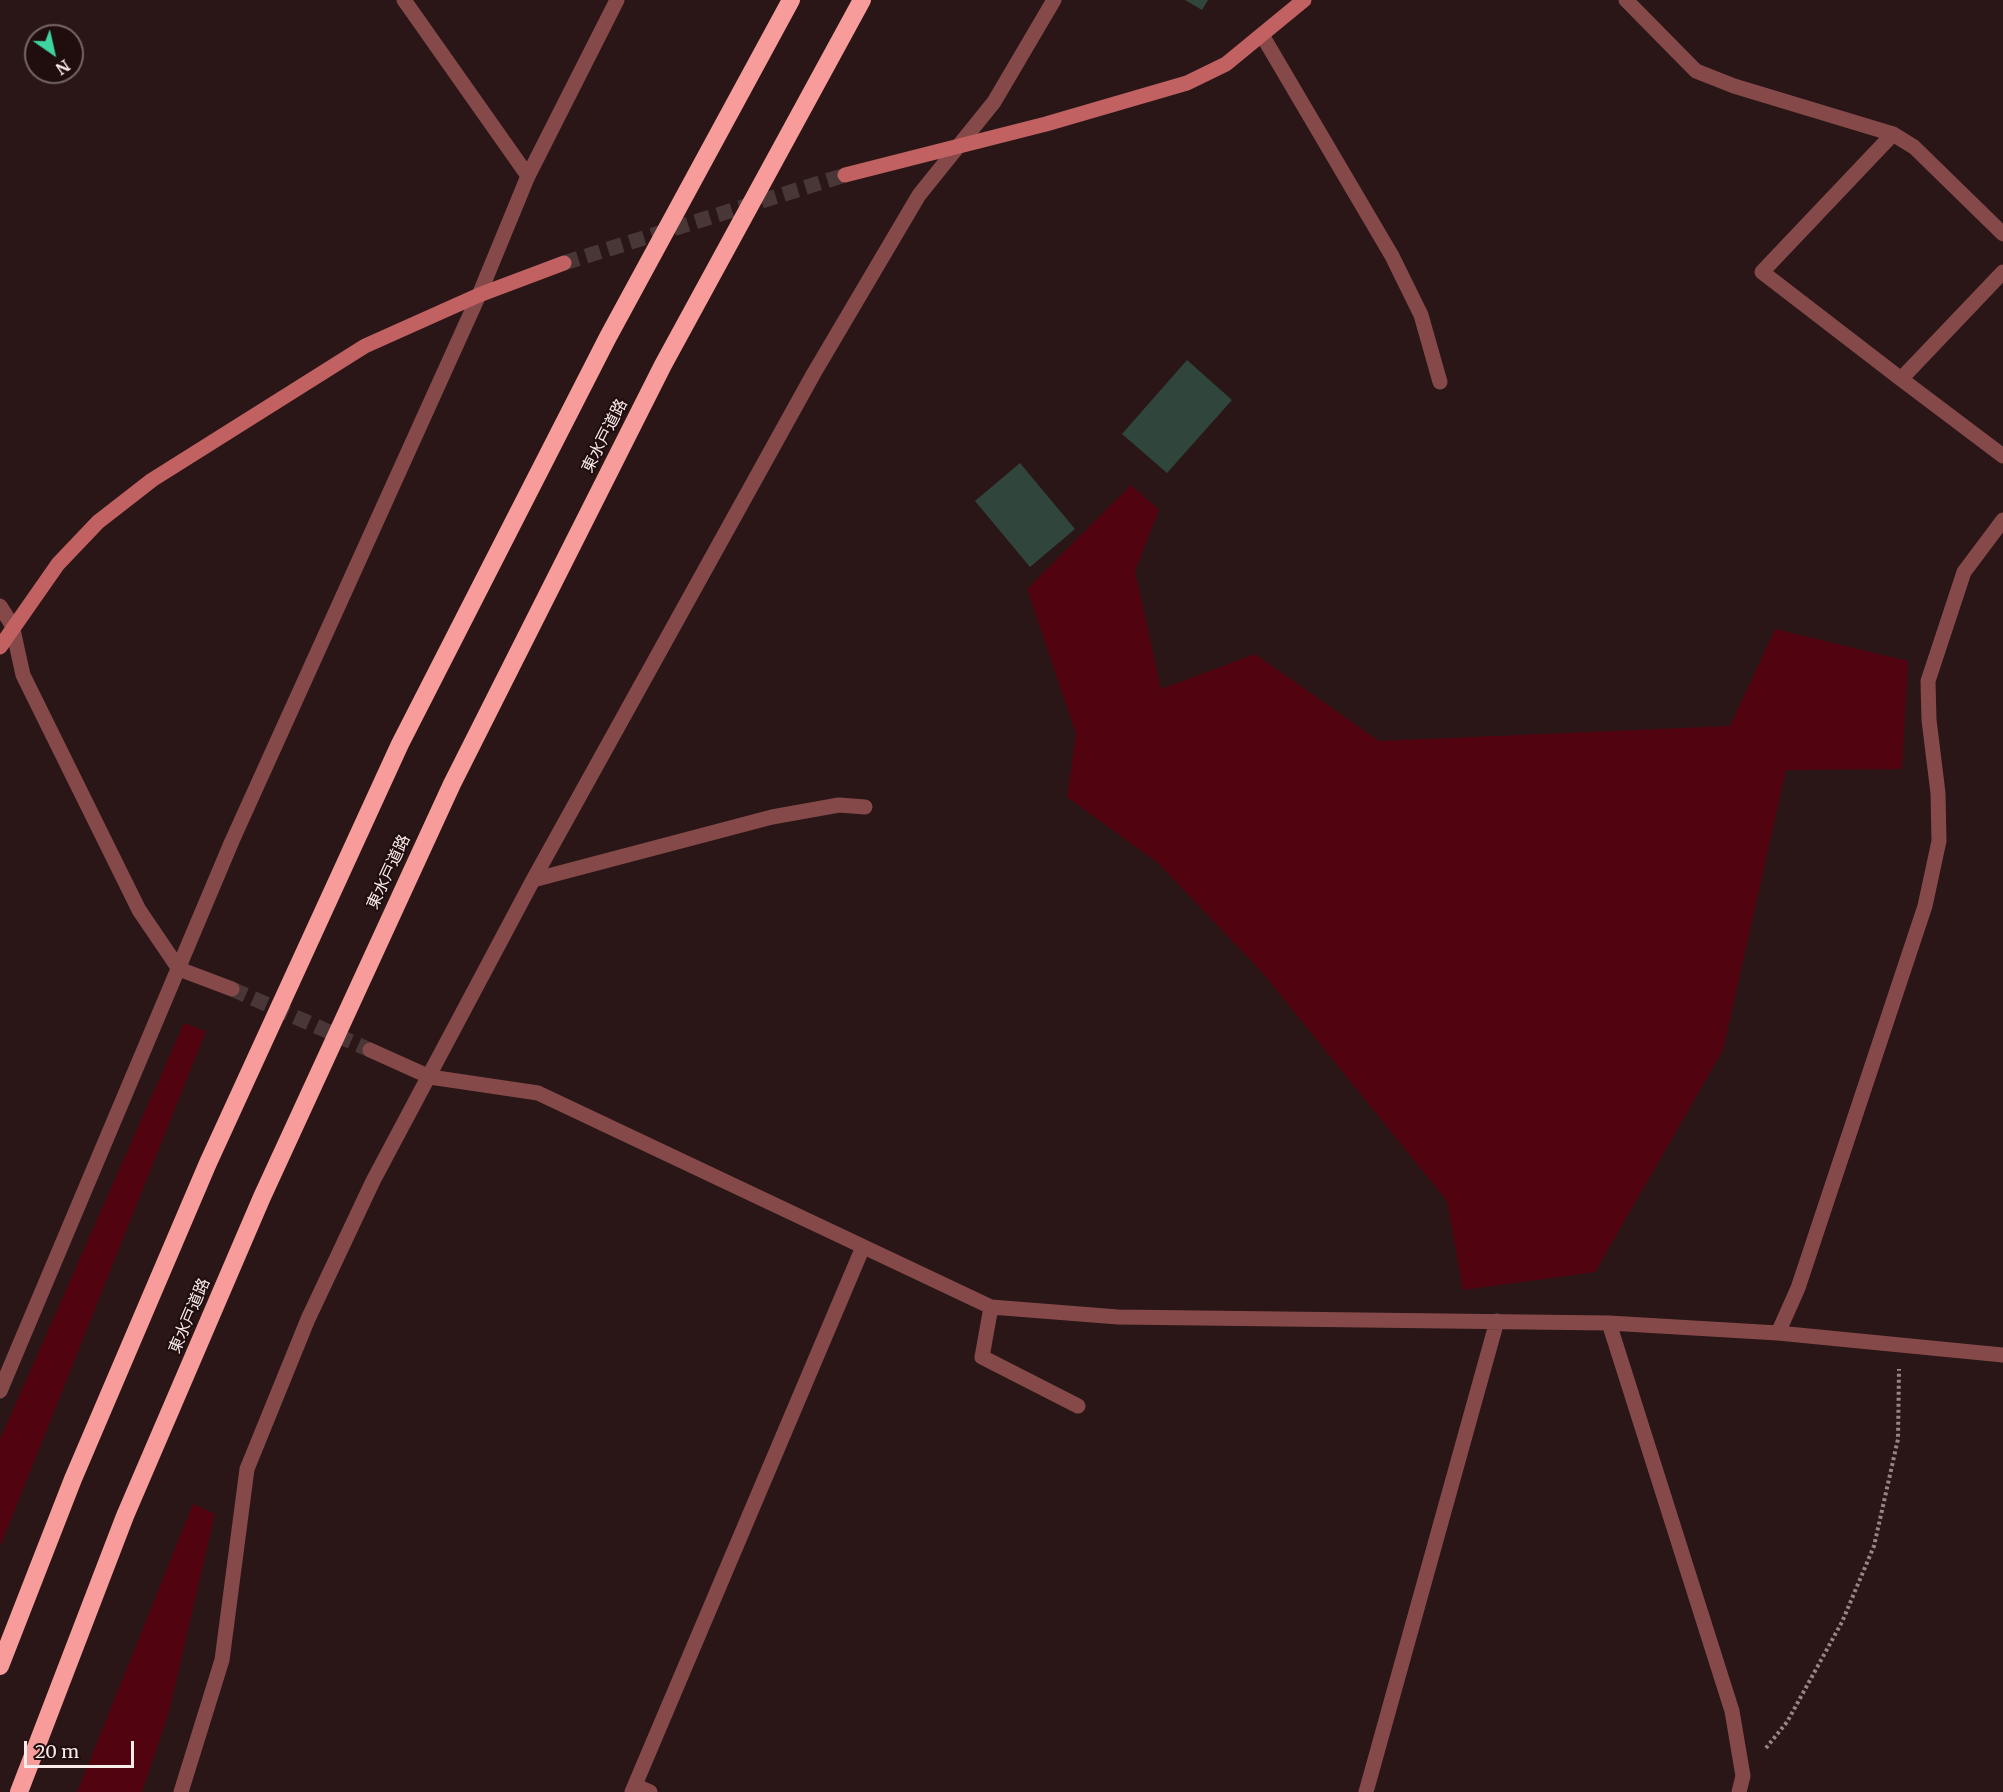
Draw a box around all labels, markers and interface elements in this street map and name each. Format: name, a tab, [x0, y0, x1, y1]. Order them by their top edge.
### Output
north arrow	[24, 24, 84, 84]
text: N	[52, 55, 74, 79]
street label: 東水戸道路	[578, 396, 632, 476]
street label: 東水戸道路	[363, 832, 415, 912]
street label: 東水戸道路	[166, 1275, 214, 1357]
scale bar	[27, 1729, 136, 1767]
text: 20 m	[35, 1740, 79, 1763]

